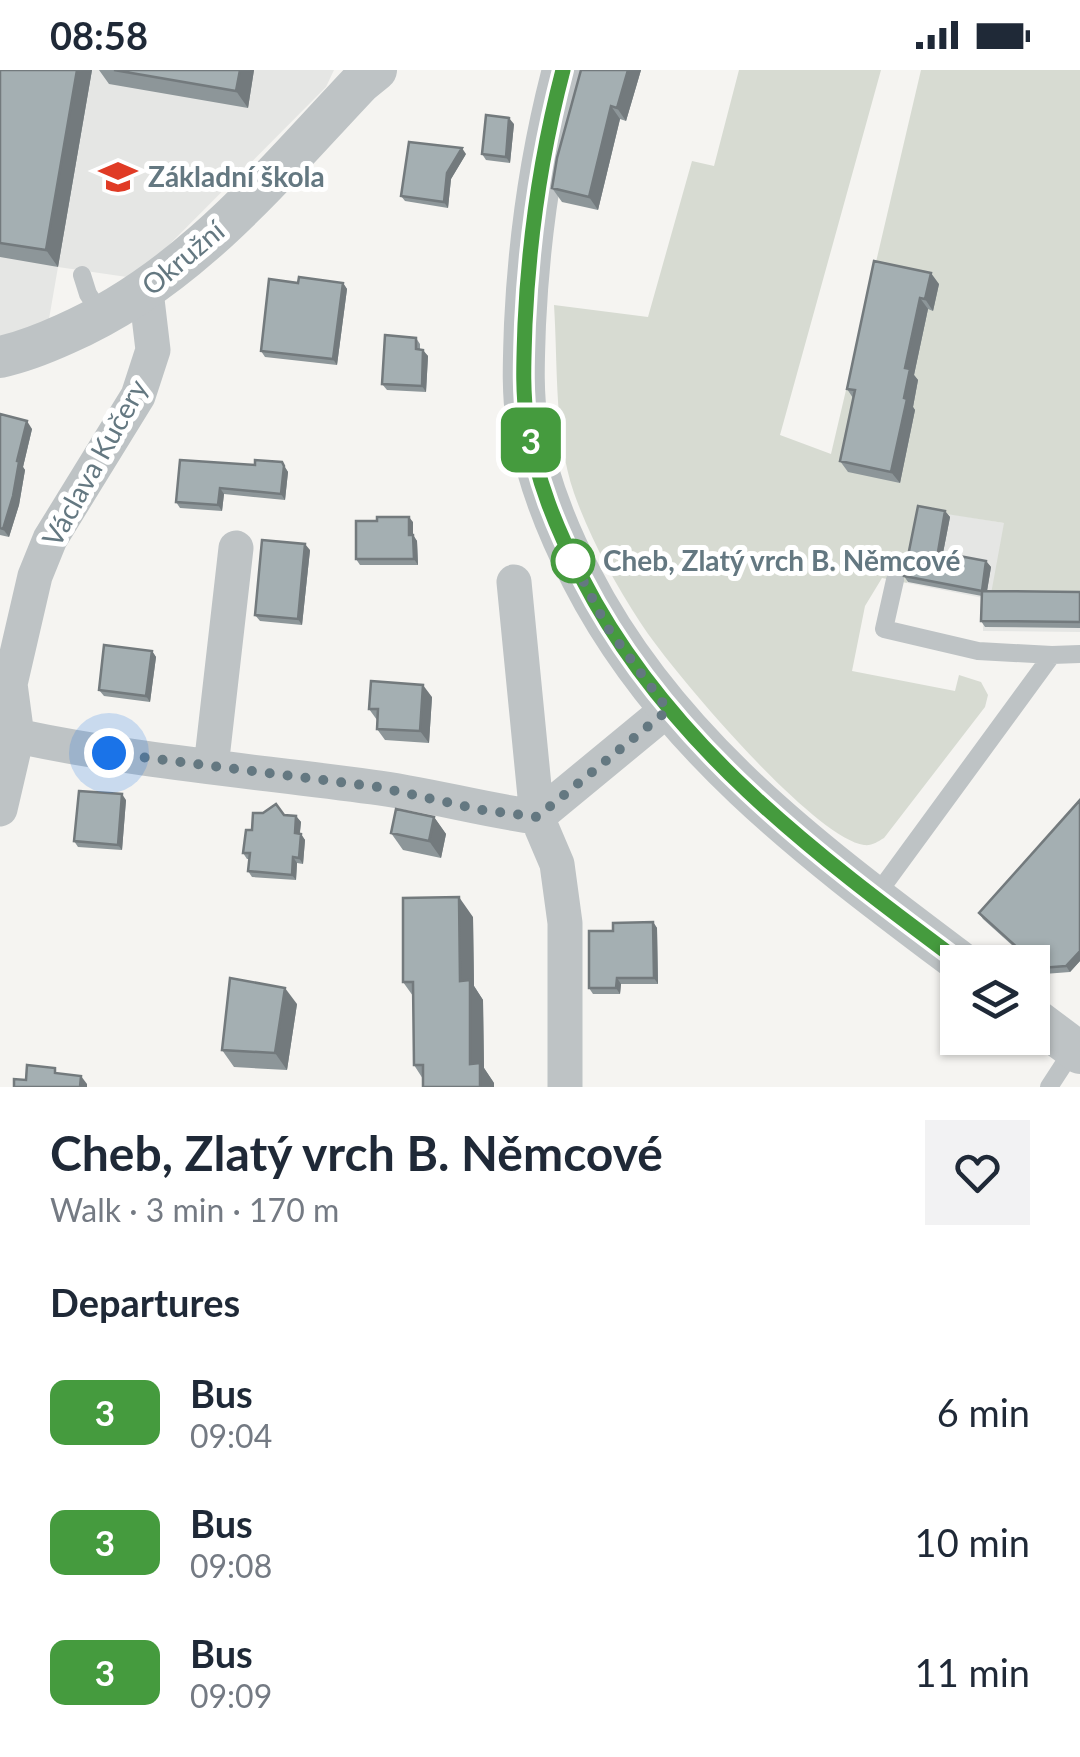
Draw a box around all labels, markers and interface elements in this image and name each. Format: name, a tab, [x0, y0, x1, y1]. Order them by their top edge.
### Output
text: 08:58	[50, 12, 148, 58]
school or university icon: Základní škola	[97, 156, 139, 198]
place label: Základní škola	[148, 159, 325, 193]
street label: Okružní	[134, 212, 231, 301]
street label: Václava Kučery	[34, 373, 154, 552]
line badge: 3	[498, 408, 564, 472]
text: 3	[521, 419, 541, 461]
marker: Cheb, Zlatý vrch B. Němcové	[552, 540, 594, 582]
place label: Cheb, Zlatý vrch B. Němcové	[603, 543, 961, 577]
your location	[84, 728, 134, 778]
map controls	[940, 945, 1050, 1055]
button: layers	[940, 945, 1050, 1055]
button: heart	[925, 1120, 1030, 1225]
text: Cheb, Zlatý vrch B. Němcové	[50, 1124, 663, 1181]
text: Walk · 3 min · 170 m	[50, 1190, 339, 1229]
text: Departures	[50, 1279, 240, 1325]
text: Bus	[190, 1370, 253, 1416]
text: 6 min	[937, 1389, 1030, 1435]
text: 3	[95, 1391, 115, 1433]
text: 09:04	[190, 1416, 272, 1455]
text: Bus	[190, 1500, 253, 1546]
text: 10 min	[915, 1519, 1030, 1565]
text: 3	[95, 1521, 115, 1563]
text: 09:08	[190, 1546, 272, 1585]
text: Bus	[190, 1630, 253, 1676]
text: 11 min	[915, 1649, 1030, 1695]
text: 3	[95, 1651, 115, 1693]
text: 09:09	[190, 1676, 272, 1715]

